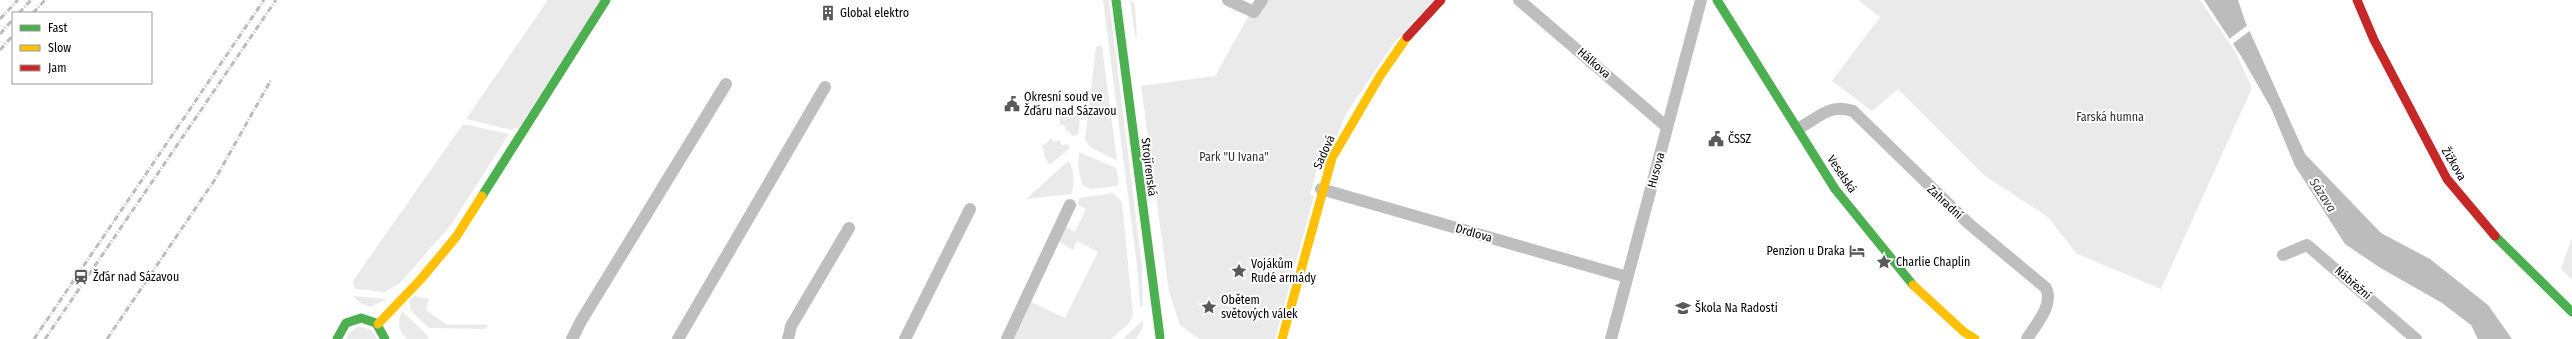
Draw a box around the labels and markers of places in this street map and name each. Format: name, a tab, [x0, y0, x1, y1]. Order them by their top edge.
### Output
building icon: Global elektro	[819, 4, 837, 22]
place label: Global elektro	[840, 6, 909, 20]
place label: Okresní soud ve Žďáru nad Sázavou	[1024, 90, 1117, 118]
public building icon: Okresní soud ve Žďáru nad Sázavou	[1003, 95, 1021, 113]
public building icon: ČSSZ	[1707, 130, 1725, 148]
place label: ČSSZ	[1728, 131, 1752, 146]
hotel icon: Penzion u Draka	[1848, 242, 1866, 260]
place label: Penzion u Draka	[1767, 244, 1845, 258]
place icon: Charlie Chaplin	[1875, 253, 1893, 271]
place label: Charlie Chaplin	[1896, 255, 1970, 269]
place label: Vojákům Rudé armády	[1251, 257, 1317, 285]
place icon: Vojákům Rudé armády	[1230, 262, 1248, 280]
station icon: Žďár nad Sázavou	[72, 268, 90, 286]
place label: Žďár nad Sázavou	[93, 269, 179, 284]
place label: Obětem světových válek	[1221, 293, 1298, 321]
place icon: Obětem světových válek	[1200, 298, 1218, 316]
school or university icon: Škola Na Radosti	[1674, 299, 1692, 317]
place label: Škola Na Radosti	[1695, 300, 1778, 315]

